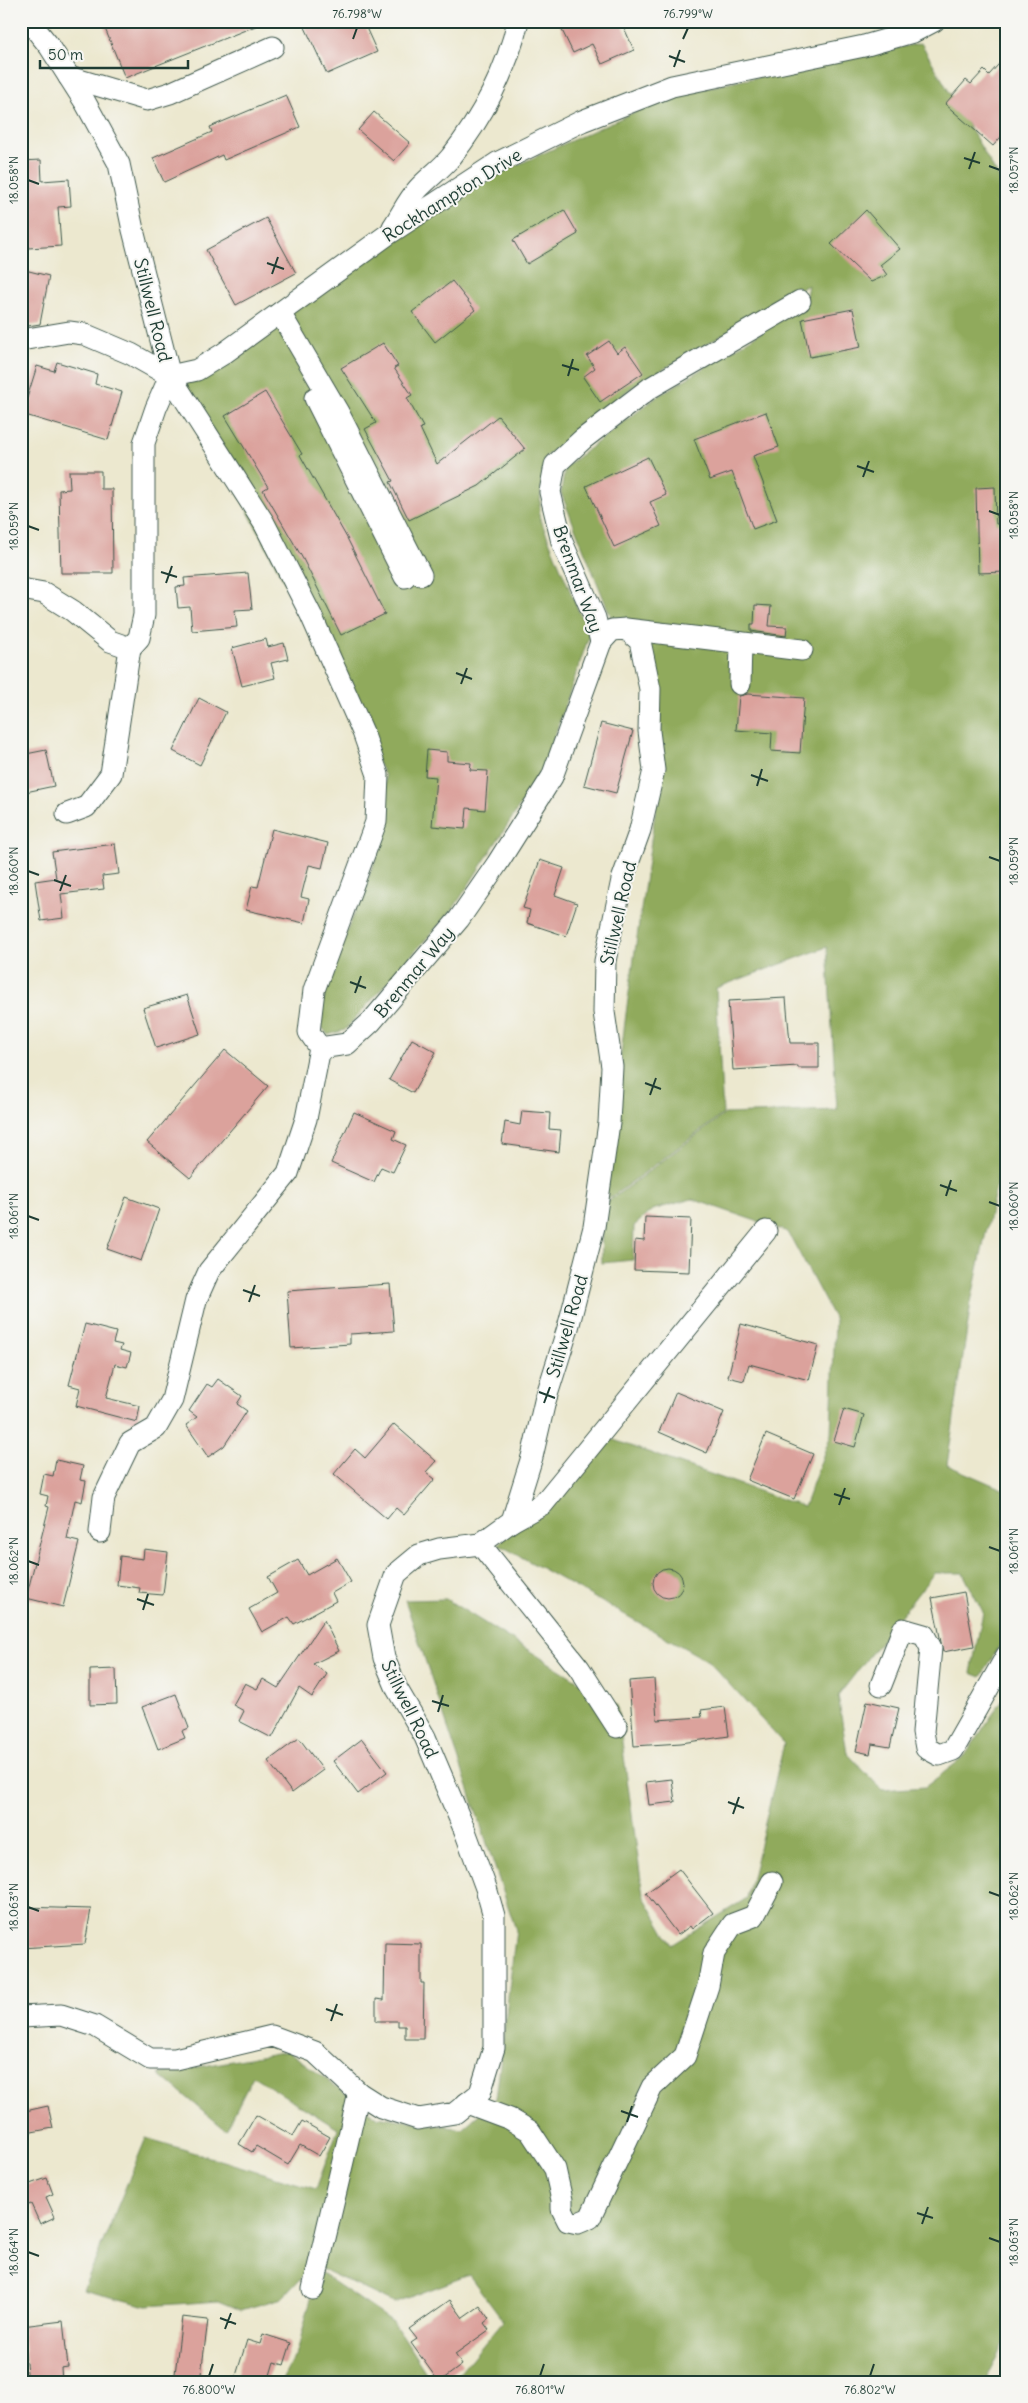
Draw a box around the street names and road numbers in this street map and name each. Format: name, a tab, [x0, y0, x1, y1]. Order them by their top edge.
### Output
street label: Rockhampton Drive	[378, 143, 526, 247]
street label: Stillwell Road	[129, 256, 177, 365]
street label: Brenmar Way	[548, 522, 608, 636]
street label: Stillwell Road	[595, 858, 641, 967]
street label: Brenmar Way	[369, 921, 459, 1023]
street label: Stillwell Road	[541, 1271, 593, 1380]
street label: Stillwell Road	[376, 1656, 444, 1762]

